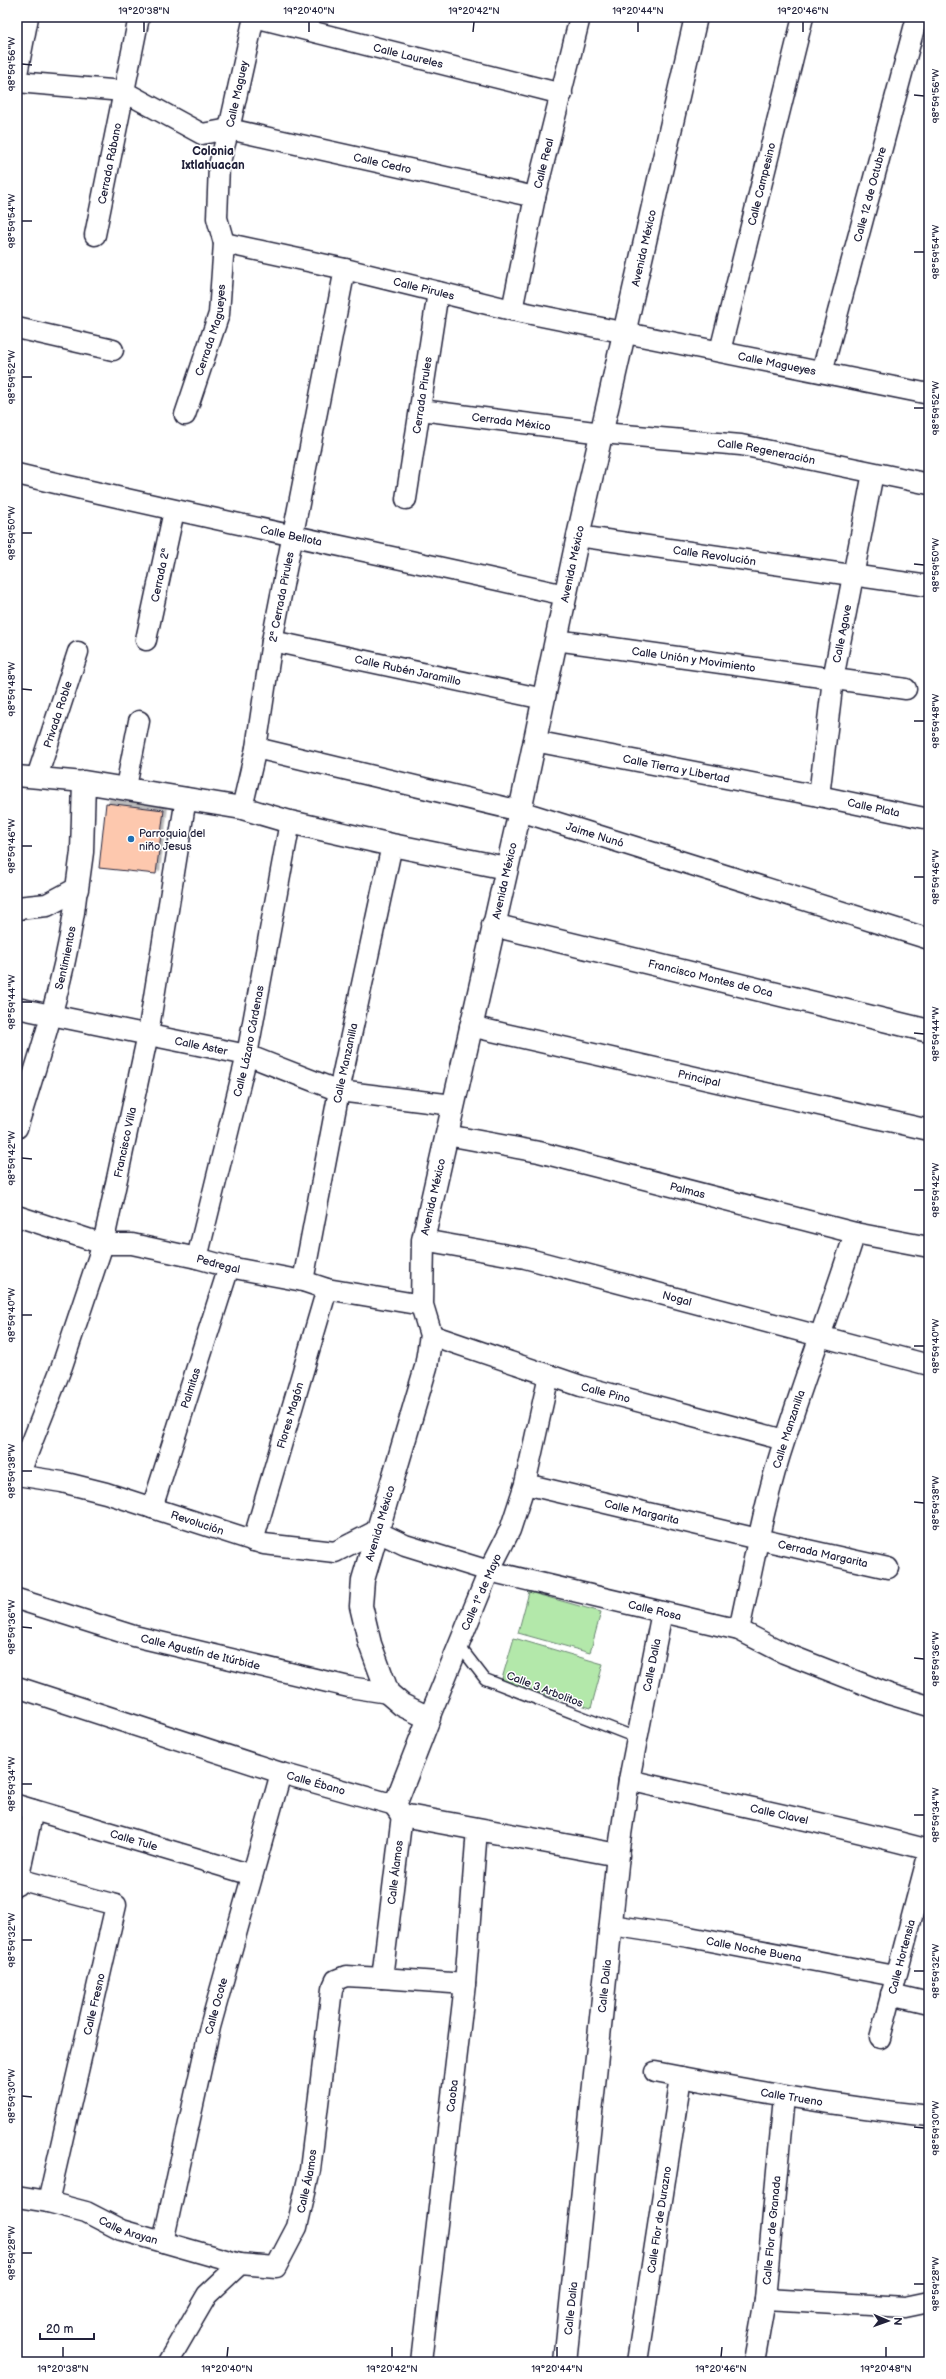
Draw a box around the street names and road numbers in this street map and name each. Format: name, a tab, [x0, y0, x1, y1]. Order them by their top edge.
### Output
street label: Calle Laureles	[372, 41, 445, 71]
street label: Calle Maguey	[224, 59, 251, 129]
street label: Cerrada Rábano	[95, 122, 124, 205]
street label: Calle Real	[531, 137, 556, 190]
street label: Calle Campesino	[745, 141, 779, 227]
street label: Calle 12 de Octubre	[851, 145, 889, 243]
street label: Calle Cedro	[352, 151, 413, 176]
street label: Avenida México	[629, 208, 659, 288]
street label: Calle Pirules	[392, 275, 456, 303]
street label: Cerrada Magueyes	[193, 283, 228, 378]
street label: Calle Magueyes	[737, 350, 818, 378]
street label: Cerrada Pirules	[410, 355, 435, 435]
street label: Cerrada México	[471, 410, 552, 433]
street label: Calle Regeneración	[717, 437, 816, 467]
street label: Calle Bellota	[259, 523, 323, 549]
street label: Avenida México	[558, 524, 587, 604]
street label: Calle Revolución	[672, 544, 757, 568]
street label: Cerrada 2ª	[148, 547, 173, 603]
street label: 2ª Cerrada Pirules	[266, 550, 297, 643]
street label: Calle Agave	[830, 603, 854, 664]
street label: Calle Unión y Movimiento	[631, 645, 756, 675]
street label: Calle Rubén Jaramillo	[353, 653, 462, 688]
street label: Privada Roble	[41, 679, 75, 749]
street label: Calle Tierra y Libertad	[622, 752, 731, 786]
street label: Calle Plata	[846, 796, 901, 820]
street label: Jaime Nunó	[564, 820, 625, 850]
street label: Avenida México	[490, 841, 520, 920]
street label: Sentimientos	[52, 925, 79, 991]
street label: Francisco Montes de Oca	[647, 957, 774, 1000]
street label: Calle Lázaro Cárdenas	[231, 984, 267, 1098]
street label: Calle Manzanilla	[331, 1022, 360, 1104]
street label: Calle Aster	[173, 1034, 230, 1058]
street label: Principal	[677, 1067, 722, 1090]
street label: Francisco Villa	[111, 1106, 139, 1179]
street label: Avenida México	[418, 1157, 448, 1236]
street label: Palmas	[668, 1180, 707, 1201]
street label: Pedregal	[195, 1252, 241, 1276]
street label: Nogal	[661, 1289, 693, 1309]
street label: Palmitas	[178, 1366, 204, 1410]
street label: Calle Pino	[580, 1380, 632, 1406]
street label: Flores Magón	[274, 1381, 306, 1450]
street label: Calle Manzanilla	[770, 1388, 808, 1470]
street label: Avenida México	[363, 1484, 398, 1563]
street label: Calle Margarita	[603, 1497, 680, 1527]
street label: Revolución	[169, 1508, 226, 1538]
street label: Cerrada Margarita	[777, 1538, 869, 1570]
street label: Calle 1º de Mayo	[459, 1552, 504, 1633]
street label: Calle Rosa	[627, 1598, 683, 1623]
street label: Calle Agustín de Itúrbide	[139, 1632, 262, 1673]
street label: Calle Dalia	[641, 1637, 664, 1693]
street label: Calle 3 Arbolitos	[505, 1669, 585, 1710]
street label: Calle Ébano	[285, 1769, 347, 1798]
street label: Calle Clavel	[749, 1802, 809, 1827]
street label: Calle Tule	[108, 1827, 160, 1854]
street label: Calle Álamos	[385, 1839, 406, 1905]
street label: Calle Hortensia	[886, 1918, 918, 1996]
street label: Calle Noche Buena	[705, 1934, 803, 1965]
street label: Calle Dalia	[596, 1959, 614, 2014]
street label: Calle Fresno	[81, 1972, 108, 2036]
street label: Calle Ocote	[203, 1976, 231, 2036]
street label: Caoba	[444, 2079, 461, 2113]
street label: Calle Trueno	[759, 2086, 824, 2109]
street label: Calle Álamos	[294, 2148, 320, 2214]
street label: Calle Flor de Durazno	[645, 2165, 674, 2274]
street label: Calle Flor de Granada	[760, 2175, 784, 2286]
street label: Calle Arayan	[96, 2214, 159, 2247]
street label: Calle Dalia	[562, 2281, 580, 2336]

